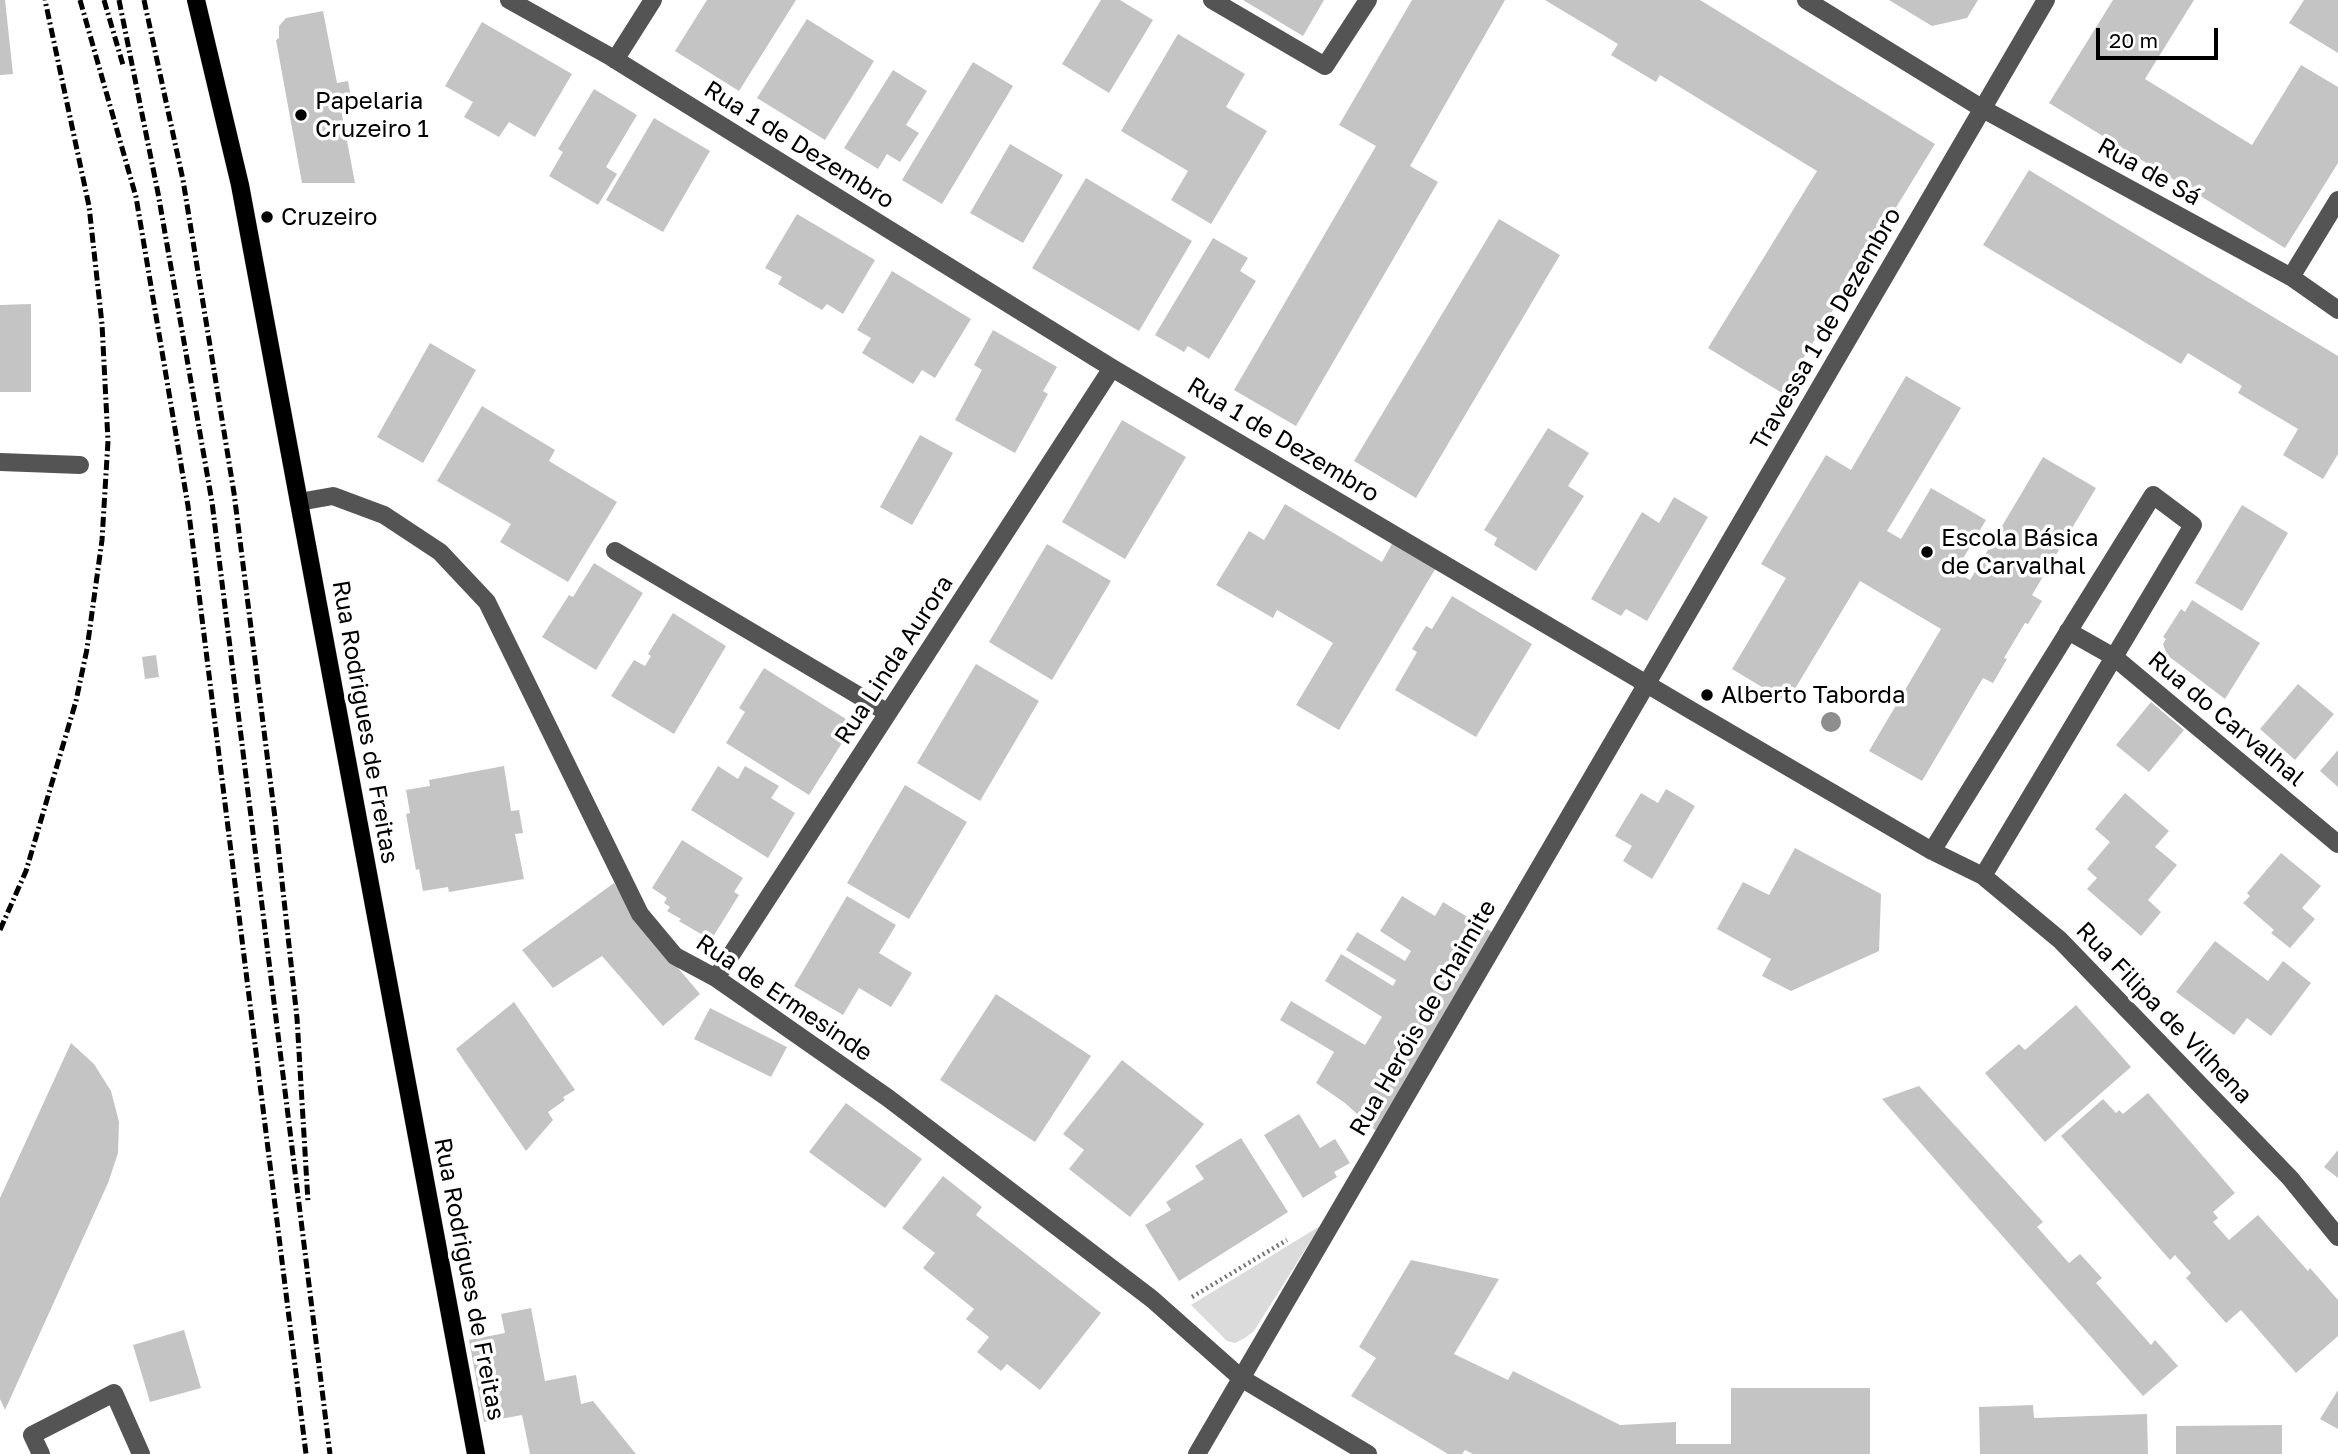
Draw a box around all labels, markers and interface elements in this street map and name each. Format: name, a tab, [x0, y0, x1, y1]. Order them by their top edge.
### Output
scale bar	[2100, 14, 2222, 58]
text: 20 m	[2109, 27, 2158, 53]
street label: Rua 1 de Dezembro	[699, 75, 899, 215]
place label: Papelaria Cruzeiro 1	[315, 87, 429, 143]
marker: Papelaria Cruzeiro 1	[293, 107, 309, 123]
street label: Rua de Sá	[2092, 132, 2206, 212]
street label: Travessa 1 de Dezembro	[1745, 202, 1907, 456]
place label: Cruzeiro	[281, 203, 377, 231]
marker: Cruzeiro	[259, 209, 275, 225]
street label: Rua 1 de Dezembro	[1182, 371, 1384, 509]
place label: Escola Básica de Carvalhal	[1941, 524, 2099, 580]
marker: Escola Básica de Carvalhal	[1919, 544, 1935, 560]
street label: Rua Linda Aurora	[829, 570, 959, 750]
street label: Rua Rodrigues de Freitas	[326, 578, 404, 866]
street label: Rua do Carvalhal	[2142, 645, 2310, 793]
place label: Alberto Taborda	[1721, 681, 1906, 709]
marker: Alberto Taborda	[1699, 687, 1715, 703]
street label: Rua Heróis de Chaimite	[1344, 895, 1502, 1141]
street label: Rua Filipa de Vilhena	[2070, 916, 2258, 1110]
street label: Rua de Ermesinde	[690, 928, 878, 1068]
street label: Rua Rodrigues de Freitas	[427, 1135, 511, 1423]

